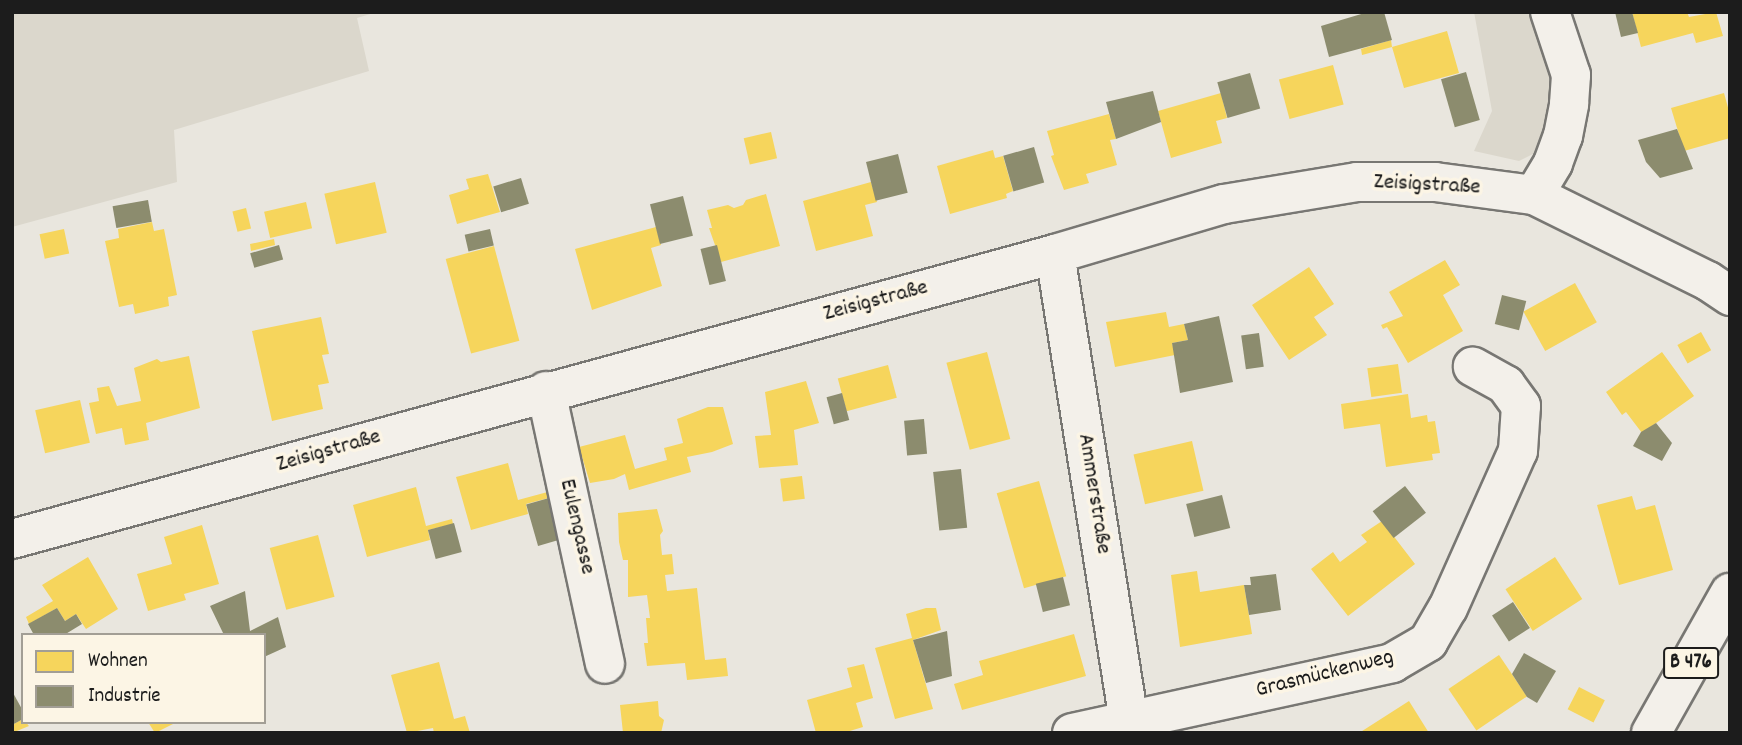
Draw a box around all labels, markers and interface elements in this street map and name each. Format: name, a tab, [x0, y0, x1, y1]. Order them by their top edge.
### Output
street label: Zeisigstraße	[1373, 169, 1481, 203]
street label: Zeisigstraße	[821, 275, 931, 329]
street label: Zeisigstraße	[274, 424, 384, 480]
street label: Ammerstraße	[1070, 432, 1116, 556]
street label: Eulengasse	[552, 477, 600, 577]
legend	[21, 633, 266, 724]
street label: Grasmückenweg	[1253, 645, 1397, 705]
road number: B 476	[1663, 646, 1719, 680]
text: Wohnen	[88, 647, 148, 677]
text: Industrie	[88, 682, 161, 712]

